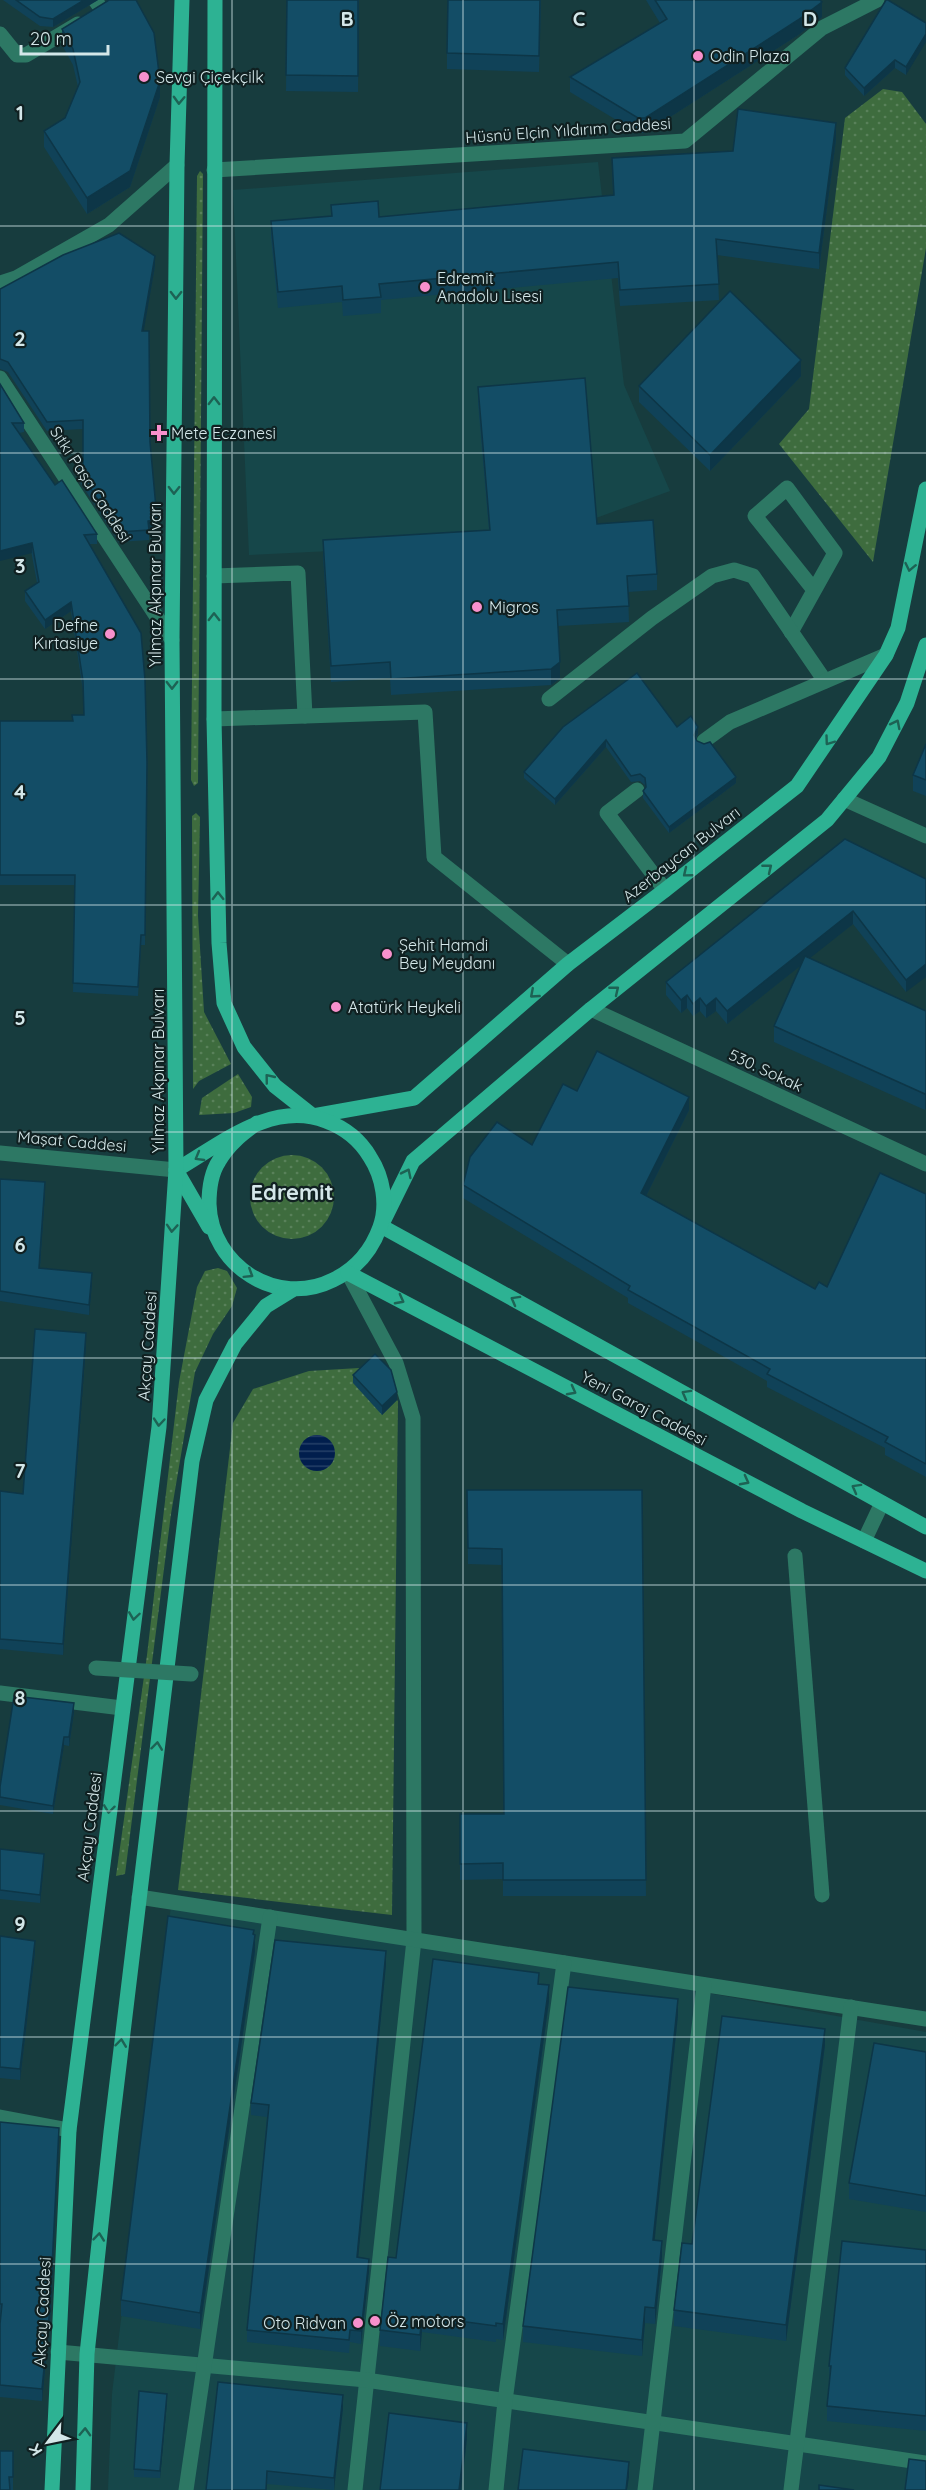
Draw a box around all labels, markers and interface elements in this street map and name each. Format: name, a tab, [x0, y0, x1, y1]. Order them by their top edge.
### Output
text: B	[340, 6, 354, 31]
text: C	[573, 6, 586, 31]
text: D	[803, 6, 817, 31]
scale bar	[21, 18, 108, 56]
text: 20 m	[30, 27, 72, 50]
place label: Odin Plaza	[710, 46, 789, 66]
marker: Odin Plaza	[691, 49, 705, 63]
place label: Sevgi Çiçekçilk	[156, 67, 264, 87]
marker: Sevgi Çiçekçilk	[137, 70, 151, 84]
one-way arrow	[173, 96, 185, 105]
text: 1	[16, 100, 24, 125]
street label: Hüsnü Elçin Yıldırım Caddesi	[465, 113, 671, 147]
place label: Edremit Anadolu Lisesi	[437, 268, 542, 306]
marker: Edremit Anadolu Lisesi	[418, 280, 432, 294]
one-way arrow	[170, 291, 182, 300]
text: 2	[14, 326, 26, 351]
one-way arrow	[208, 397, 220, 406]
street label: Sıtkı Paşa Caddesi	[46, 422, 136, 546]
place label: Mete Eczanesi	[171, 423, 276, 443]
marker: Mete Eczanesi	[152, 426, 166, 440]
one-way arrow	[168, 486, 180, 495]
street label: Yılmaz Akpınar Bulvarı	[145, 503, 165, 667]
text: 3	[15, 553, 25, 578]
one-way arrow	[904, 562, 917, 572]
place label: Migros	[489, 597, 539, 617]
marker: Migros	[470, 600, 484, 614]
one-way arrow	[208, 613, 220, 622]
place label: Defne Kırtasiye	[34, 615, 98, 653]
marker: Defne Kırtasiye	[103, 627, 117, 641]
one-way arrow	[166, 681, 179, 690]
one-way arrow	[889, 719, 900, 730]
one-way arrow	[825, 734, 836, 745]
text: 4	[14, 779, 26, 804]
street label: Azerbaycan Bulvarı	[618, 802, 744, 906]
one-way arrow	[761, 864, 772, 875]
one-way arrow	[683, 866, 694, 877]
one-way arrow	[212, 892, 225, 901]
place label: Şehit Hamdi Bey Meydanı	[399, 935, 495, 973]
marker: Şehit Hamdi Bey Meydanı	[380, 947, 394, 961]
one-way arrow	[530, 986, 541, 997]
one-way arrow	[609, 986, 620, 997]
street label: Yılmaz Akpınar Bulvarı	[148, 989, 168, 1153]
place label: Atatürk Heykeli	[348, 997, 461, 1017]
marker: Atatürk Heykeli	[329, 1000, 343, 1014]
text: 5	[14, 1005, 26, 1030]
street label: 530. Sokak	[726, 1044, 806, 1096]
one-way arrow	[265, 1074, 276, 1085]
street label: Maşat Caddesi	[17, 1126, 127, 1156]
one-way arrow	[195, 1149, 205, 1161]
one-way arrow	[399, 1169, 411, 1180]
district label: Edremit	[251, 1178, 333, 1206]
one-way arrow	[166, 1223, 179, 1232]
text: 6	[14, 1232, 26, 1257]
one-way arrow	[243, 1267, 253, 1279]
street label: Akçay Caddesi	[133, 1291, 161, 1401]
one-way arrow	[393, 1293, 404, 1304]
one-way arrow	[511, 1296, 521, 1307]
street label: Yeni Garaj Caddesi	[578, 1366, 710, 1450]
one-way arrow	[566, 1383, 577, 1395]
one-way arrow	[681, 1390, 692, 1401]
one-way arrow	[153, 1418, 166, 1427]
text: 7	[15, 1458, 26, 1483]
one-way arrow	[739, 1474, 749, 1485]
one-way arrow	[852, 1484, 863, 1495]
one-way arrow	[129, 1611, 141, 1620]
text: 8	[15, 1685, 26, 1710]
one-way arrow	[151, 1741, 163, 1750]
street label: Akçay Caddesi	[72, 1771, 106, 1883]
one-way arrow	[104, 1805, 116, 1814]
text: 9	[14, 1911, 26, 1936]
one-way arrow	[115, 2039, 127, 2048]
one-way arrow	[93, 2233, 105, 2242]
street label: Akçay Caddesi	[29, 2257, 55, 2367]
place label: Öz motors	[387, 2311, 464, 2331]
place label: Oto Ridvan	[263, 2313, 346, 2333]
marker: Öz motors	[368, 2314, 382, 2328]
marker: Oto Ridvan	[351, 2316, 365, 2330]
north arrow	[18, 2412, 78, 2472]
one-way arrow	[79, 2427, 91, 2436]
text: K	[24, 2440, 47, 2460]

